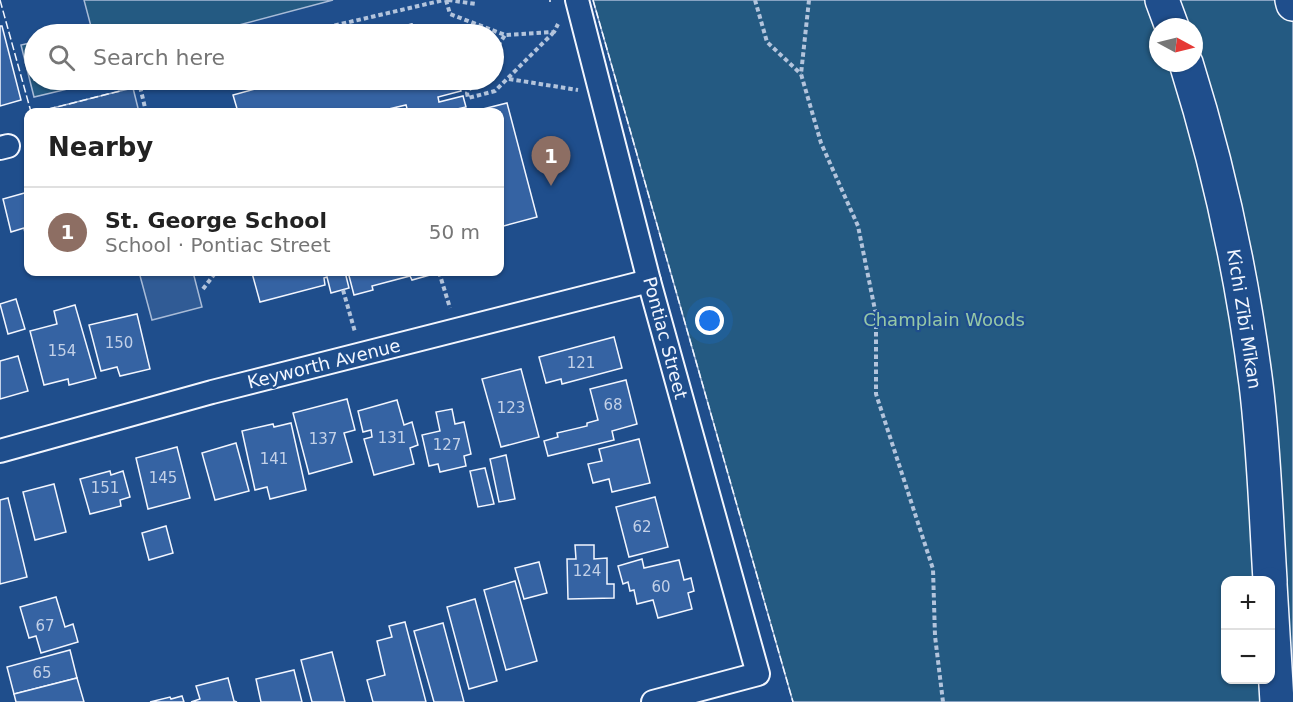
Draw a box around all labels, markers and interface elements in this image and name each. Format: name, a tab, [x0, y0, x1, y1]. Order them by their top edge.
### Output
north arrow	[1149, 18, 1203, 72]
search box	[24, 24, 504, 90]
icon: search	[45, 41, 78, 74]
text: Search here	[93, 45, 225, 70]
text: Nearby	[48, 132, 153, 162]
pin: 1	[532, 136, 570, 186]
text: St. George School	[105, 208, 327, 233]
text: 1	[61, 220, 74, 244]
text: 50 m	[429, 220, 480, 244]
text: School · Pontiac Street	[105, 233, 331, 257]
street label: Kichi Zībī Mīkan	[1223, 247, 1266, 390]
street label: Pontiac Street	[639, 274, 692, 401]
your location	[695, 306, 724, 335]
park label: Champlain Woods	[863, 309, 1025, 330]
house number: 150	[105, 334, 133, 352]
street label: Keyworth Avenue	[245, 334, 403, 393]
house number: 154	[48, 342, 76, 360]
house number: 121	[567, 354, 595, 372]
house number: 68	[603, 396, 623, 414]
house number: 123	[497, 399, 525, 417]
house number: 131	[378, 429, 406, 447]
house number: 137	[309, 430, 337, 448]
house number: 127	[433, 436, 461, 454]
house number: 141	[260, 450, 288, 468]
house number: 145	[149, 469, 177, 487]
house number: 151	[91, 479, 119, 497]
house number: 62	[632, 518, 652, 536]
house number: 124	[573, 562, 601, 580]
map controls	[1221, 576, 1275, 684]
button: +	[1221, 576, 1275, 630]
house number: 60	[651, 578, 671, 596]
house number: 67	[35, 617, 55, 635]
button: −	[1221, 630, 1275, 684]
house number: 65	[32, 664, 52, 682]

